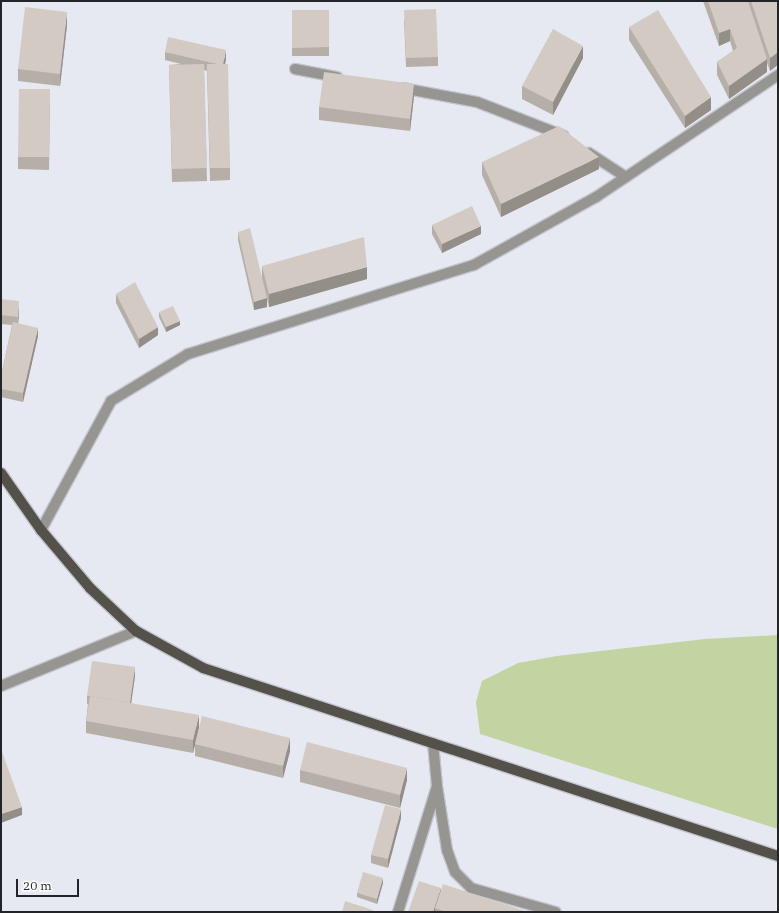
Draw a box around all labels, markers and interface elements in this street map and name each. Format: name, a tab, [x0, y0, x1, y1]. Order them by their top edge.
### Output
scale bar	[18, 871, 81, 897]
text: 20 m	[23, 878, 52, 893]

